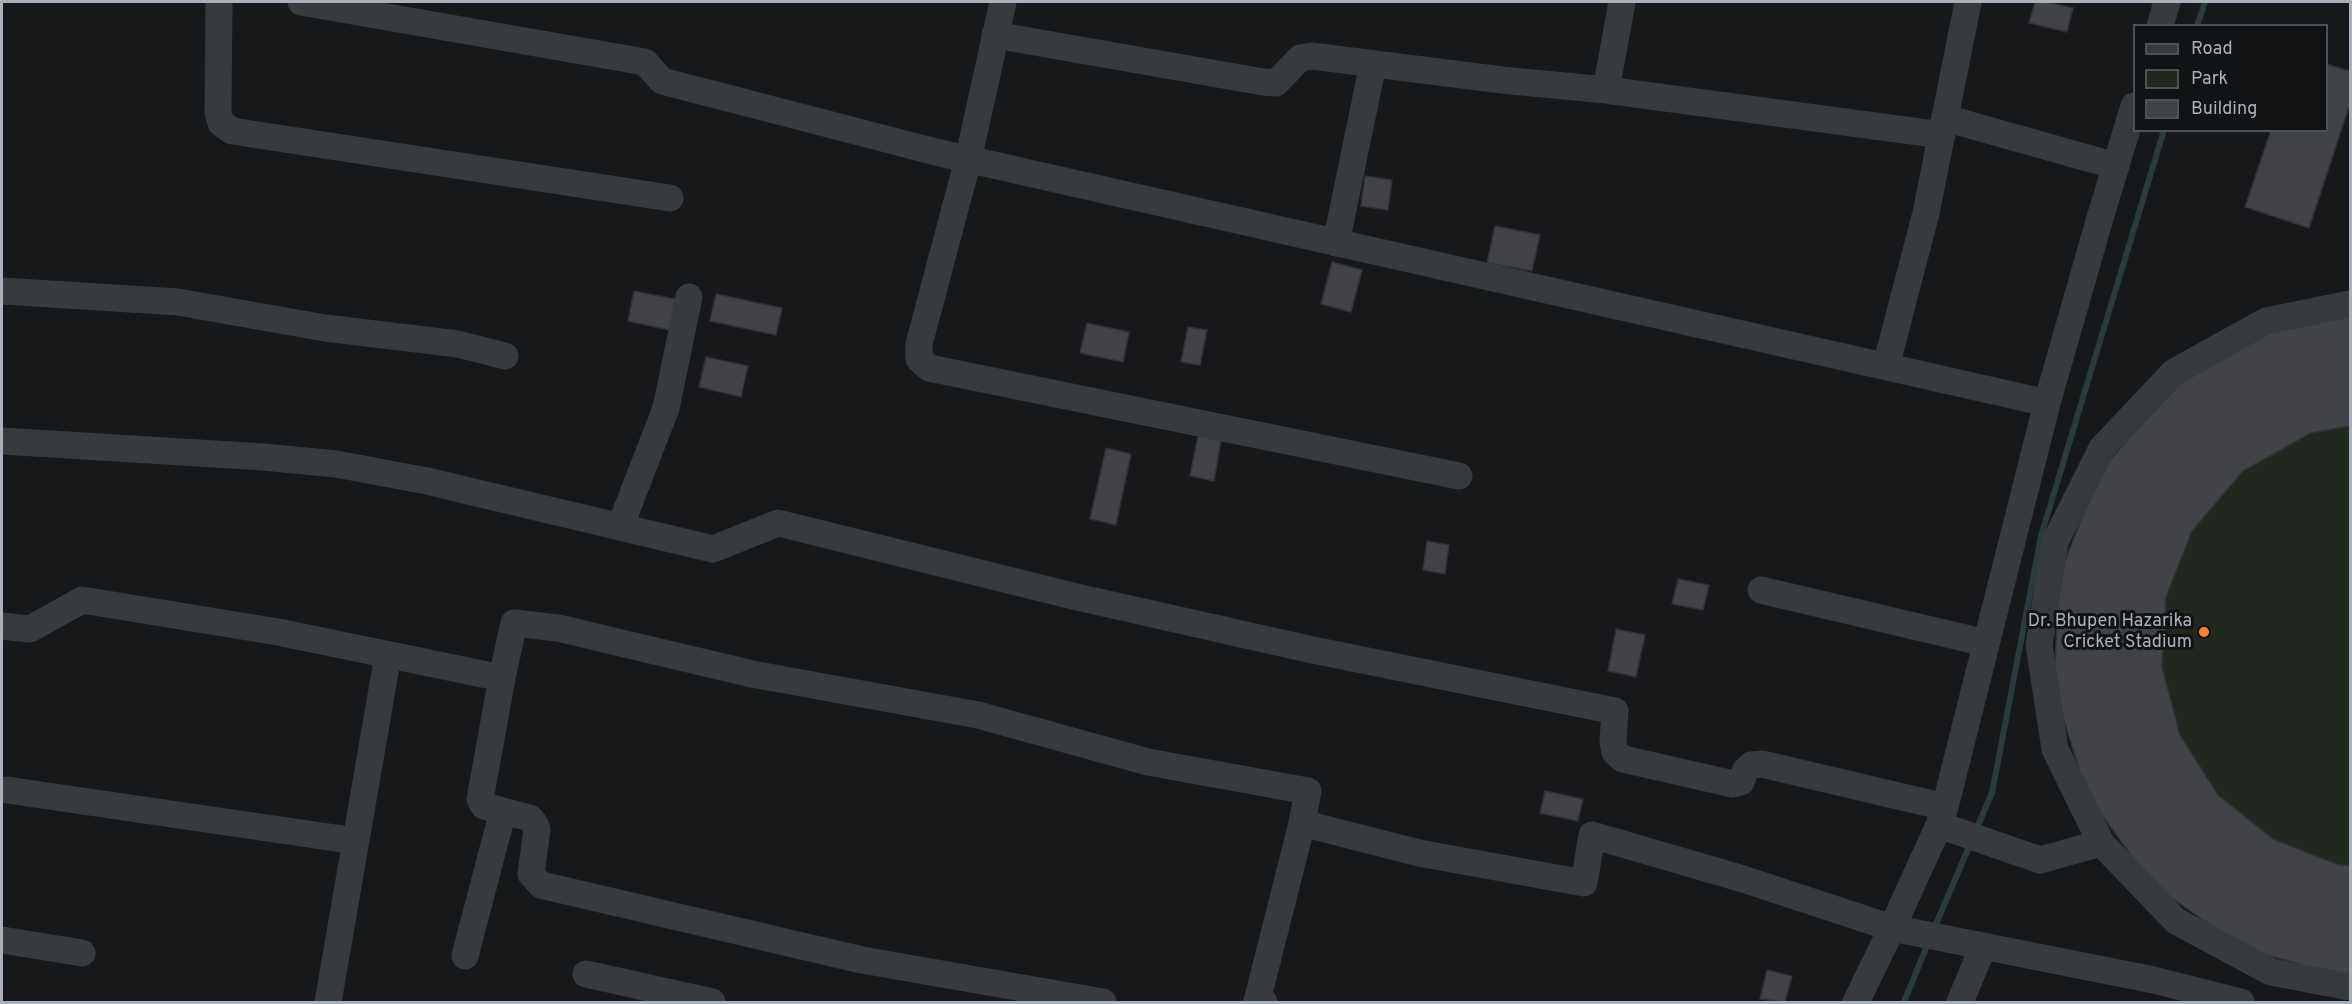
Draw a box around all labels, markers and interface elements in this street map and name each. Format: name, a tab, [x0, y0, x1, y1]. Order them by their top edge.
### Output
legend	[2133, 24, 2328, 132]
text: Road	[2191, 38, 2233, 61]
text: Park	[2191, 68, 2228, 91]
text: Building	[2191, 98, 2257, 121]
place label: Dr. Bhupen Hazarika Cricket Stadium	[2028, 611, 2192, 654]
marker: Dr. Bhupen Hazarika Cricket Stadium	[2197, 625, 2211, 639]

